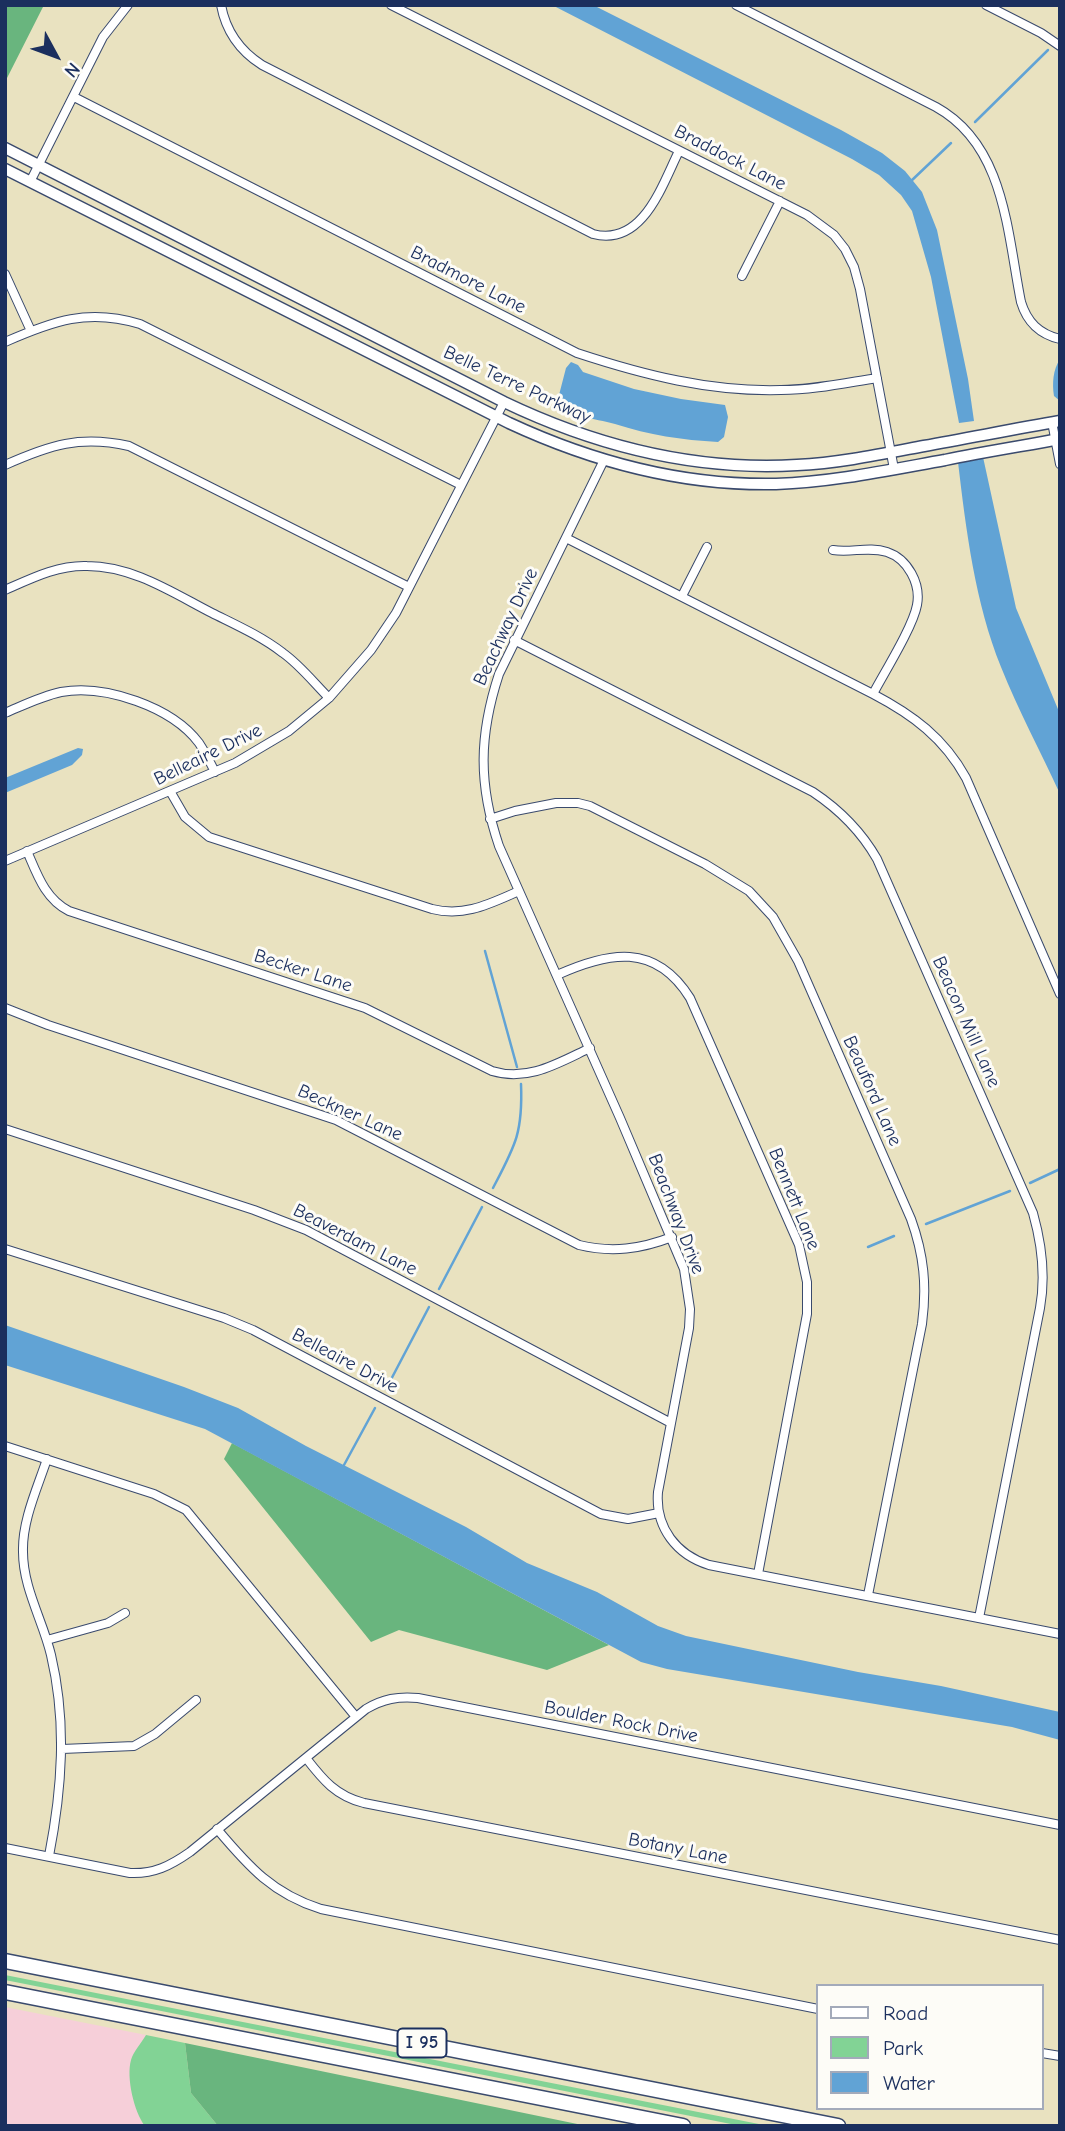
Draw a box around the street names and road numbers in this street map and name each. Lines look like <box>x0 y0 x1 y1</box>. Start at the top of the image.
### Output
street label: Braddock Lane <box>670 120 790 196</box>
street label: Bradmore Lane <box>406 241 530 319</box>
street label: Belle Terre Parkway <box>440 341 594 429</box>
street label: Beachway Drive <box>469 565 543 689</box>
street label: Belleaire Drive <box>150 719 266 791</box>
street label: Becker Lane <box>251 944 355 998</box>
street label: Beacon Mill Lane <box>927 953 1005 1091</box>
street label: Beauford Lane <box>838 1032 906 1150</box>
street label: Beckner Lane <box>294 1080 406 1146</box>
street label: Bennett Lane <box>763 1145 825 1253</box>
street label: Beachway Drive <box>643 1151 709 1277</box>
street label: Beaverdam Lane <box>289 1199 421 1281</box>
street label: Belleaire Drive <box>288 1323 402 1399</box>
street label: Boulder Rock Drive <box>542 1696 700 1748</box>
street label: Botany Lane <box>626 1828 730 1870</box>
road number: I 95 <box>398 2028 446 2057</box>

